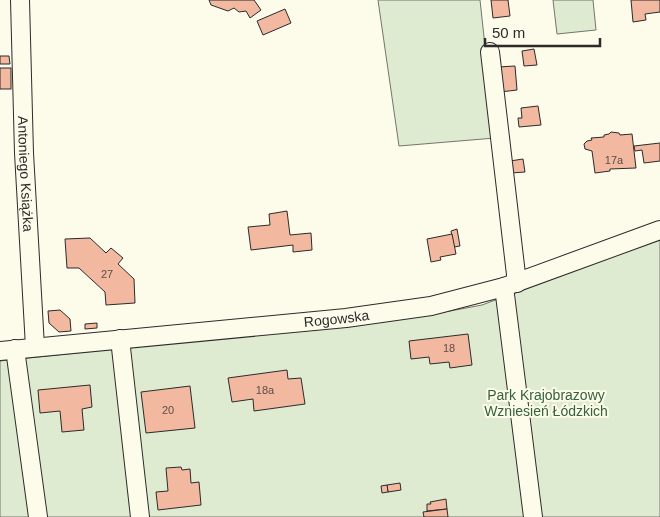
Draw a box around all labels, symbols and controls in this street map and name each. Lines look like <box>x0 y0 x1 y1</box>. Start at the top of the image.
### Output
scale bar <box>485 15 600 47</box>
text: 50 m <box>492 24 525 41</box>
street label: Antoniego Książka <box>15 116 36 233</box>
house number: 17a <box>605 154 624 166</box>
house number: 27 <box>101 268 113 280</box>
street label: Rogowska <box>303 307 370 330</box>
house number: 18 <box>443 342 455 354</box>
house number: 18a <box>256 384 275 396</box>
park label: Park Krajobrazowy Wzniesień Łódzkich <box>484 387 608 419</box>
house number: 20 <box>162 404 174 416</box>

